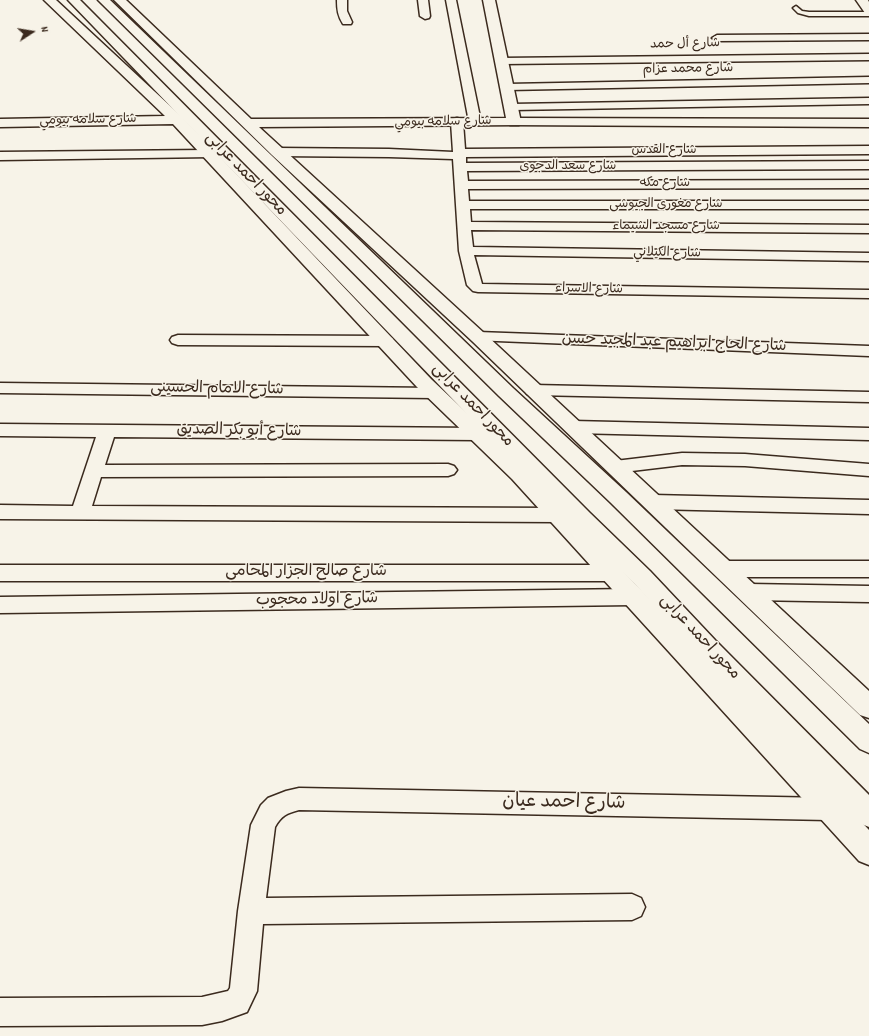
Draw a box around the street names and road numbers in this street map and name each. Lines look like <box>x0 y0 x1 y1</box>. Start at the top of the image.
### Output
street label: شارع أل حمد <box>650 37 720 53</box>
street label: شارع محمد عزام <box>643 61 733 79</box>
street label: شارع سلامه بيومي <box>39 112 137 130</box>
street label: شارع سلامه بيومي <box>394 114 492 132</box>
street label: محور احمد عرابى <box>200 129 290 221</box>
street label: شارع القدس <box>632 143 696 159</box>
street label: شارع سعد الدجوى <box>520 159 616 175</box>
street label: شارع مكه <box>640 176 690 192</box>
street label: شارع مغورى الجيوشى <box>609 197 723 213</box>
street label: شارع مسجد الشيماء <box>612 219 720 235</box>
street label: شارع الكيلاني <box>633 246 701 262</box>
street label: شارع الاسراء <box>555 282 623 298</box>
street label: شارع الحاج ابراهيم عبد المجيد حسن <box>561 330 787 358</box>
street label: محور احمد عرابى <box>427 360 517 452</box>
street label: شارع الامام الحسينى <box>150 379 284 401</box>
street label: شارع أبو بكر الصديق <box>176 421 302 443</box>
street label: شارع صالح الجزار المحامى <box>225 563 387 583</box>
street label: شارع اولاد محجوب <box>256 590 378 612</box>
street label: محور احمد عرابى <box>655 592 743 684</box>
street label: شارع احمد عيان <box>502 792 626 816</box>

